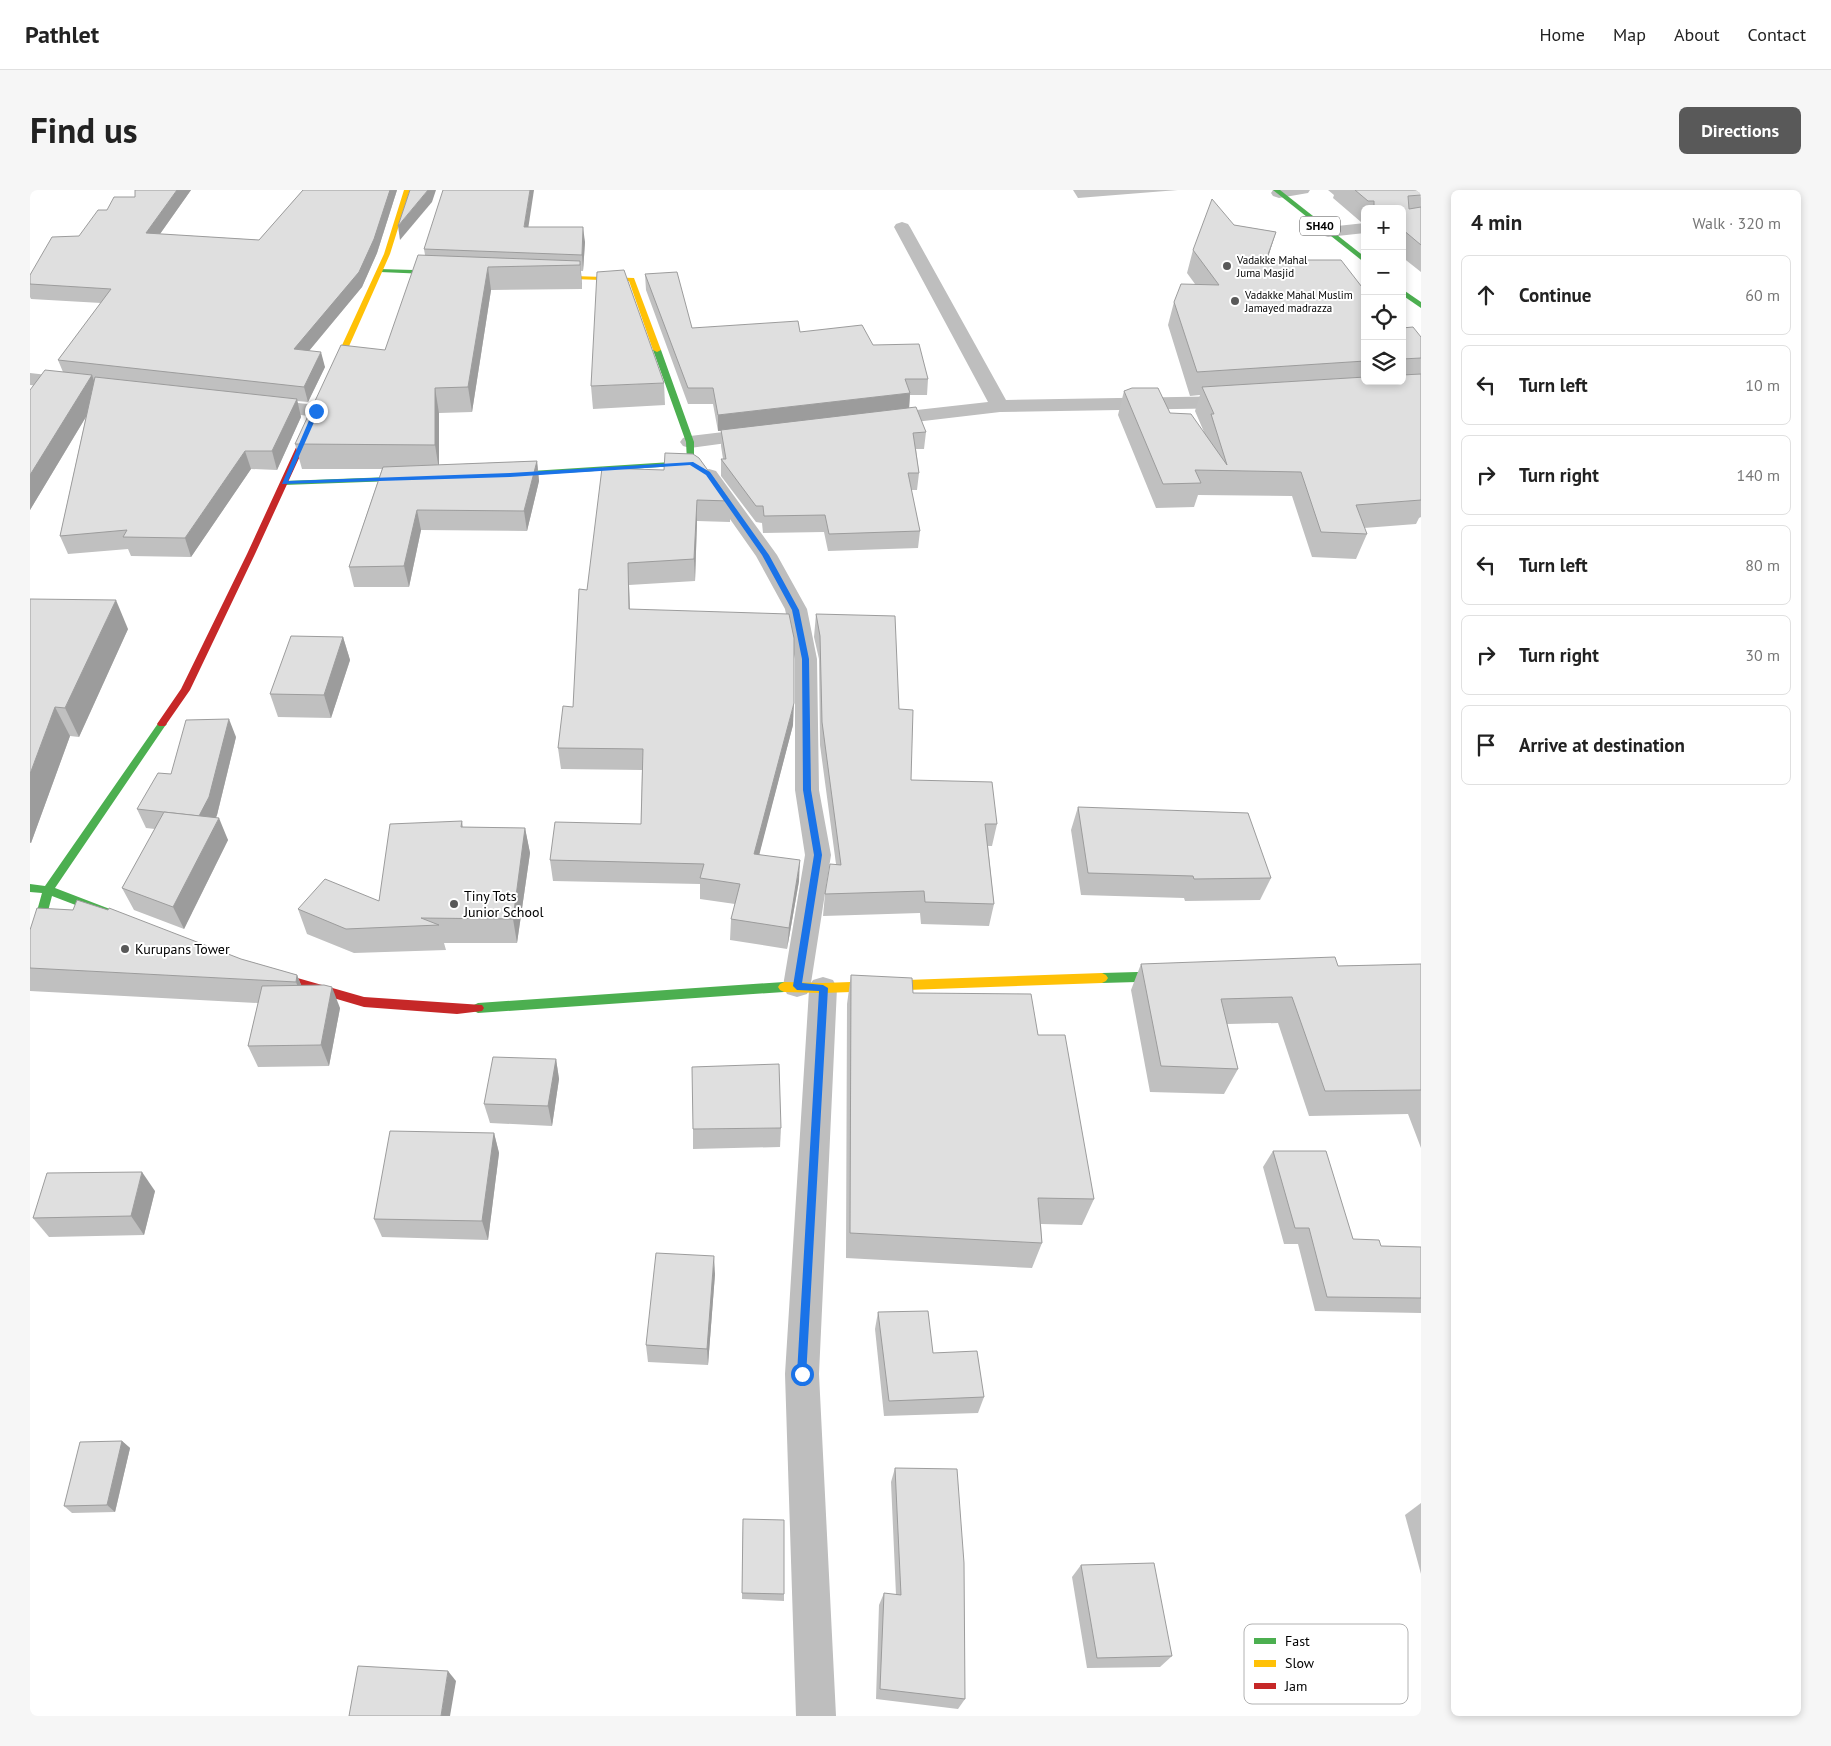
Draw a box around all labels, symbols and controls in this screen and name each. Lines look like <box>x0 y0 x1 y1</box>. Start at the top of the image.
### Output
text: Pathlet <box>25 19 99 50</box>
text: Home <box>1539 23 1585 46</box>
text: Map <box>1613 23 1646 46</box>
text: About <box>1674 23 1720 46</box>
text: Contact <box>1748 23 1806 46</box>
text: Find us <box>30 107 138 153</box>
button: Directions <box>1679 107 1801 154</box>
map controls <box>1361 205 1406 385</box>
button: + <box>1361 205 1406 250</box>
text: 4 min <box>1471 209 1522 236</box>
text: Walk · 320 m <box>1692 213 1781 233</box>
road number: SH40 <box>1300 217 1340 236</box>
button: − <box>1361 250 1406 295</box>
place label: Vadakke Mahal Juma Masjid <box>1236 253 1308 280</box>
marker: Vadakke Mahal Juma Masjid <box>1221 260 1233 272</box>
icon: ahead <box>1472 281 1500 309</box>
text: Continue <box>1519 283 1591 307</box>
text: 60 m <box>1745 285 1780 305</box>
place label: Vadakke Mahal Muslim Jamayed madrazza <box>1244 288 1353 315</box>
marker: Vadakke Mahal Muslim Jamayed madrazza <box>1229 295 1241 307</box>
button: locate <box>1361 295 1406 340</box>
button: layers <box>1361 340 1406 385</box>
icon: left <box>1472 371 1500 399</box>
text: Turn left <box>1519 373 1588 397</box>
text: 10 m <box>1745 375 1780 395</box>
route end <box>305 400 328 423</box>
icon: right <box>1472 461 1500 489</box>
text: Turn right <box>1519 463 1599 487</box>
text: 140 m <box>1737 465 1780 485</box>
icon: left <box>1472 551 1500 579</box>
text: Turn left <box>1519 553 1588 577</box>
text: 80 m <box>1745 555 1780 575</box>
icon: right <box>1472 641 1500 669</box>
text: Turn right <box>1519 643 1599 667</box>
text: 30 m <box>1745 645 1780 665</box>
icon: arrive <box>1472 731 1500 759</box>
text: Arrive at destination <box>1519 733 1685 757</box>
place label: Tiny Tots Junior School <box>463 887 544 921</box>
marker: Tiny Tots Junior School <box>448 898 460 910</box>
place label: Kurupans Tower <box>135 940 230 958</box>
marker: Kurupans Tower <box>119 943 131 955</box>
route start <box>791 1363 814 1386</box>
legend <box>1244 1624 1408 1704</box>
text: Fast <box>1285 1632 1310 1650</box>
text: Slow <box>1285 1654 1315 1672</box>
text: Jam <box>1284 1677 1307 1695</box>

